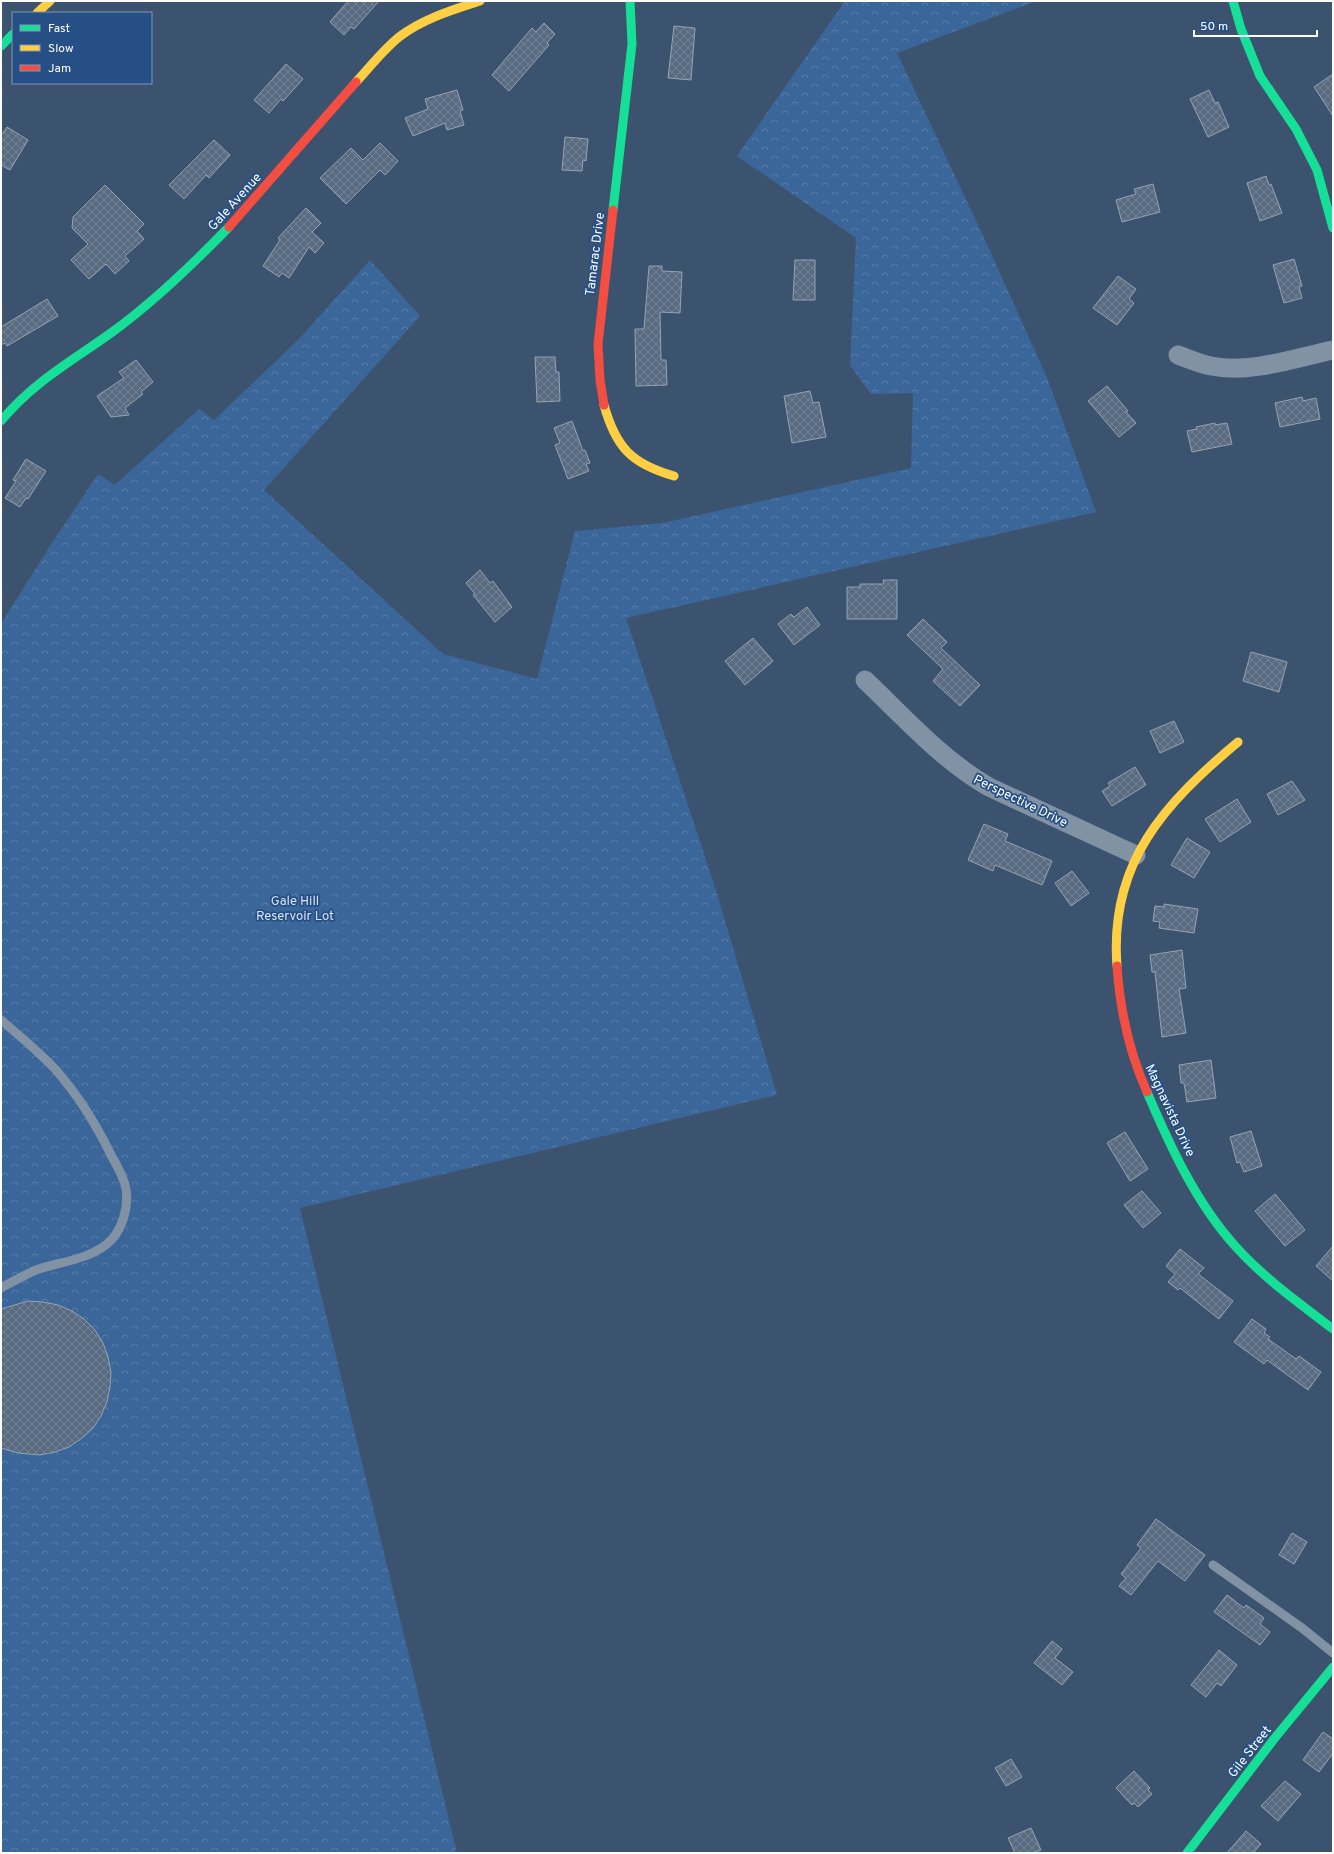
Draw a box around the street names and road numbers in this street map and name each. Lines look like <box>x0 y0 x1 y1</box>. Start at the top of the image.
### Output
street label: Gale Avenue <box>205 170 266 235</box>
street label: Tamarac Drive <box>583 212 609 297</box>
street label: Perspective Drive <box>970 772 1070 832</box>
street label: Magnavista Drive <box>1141 1062 1198 1160</box>
street label: Gile Street <box>1225 1723 1276 1781</box>

